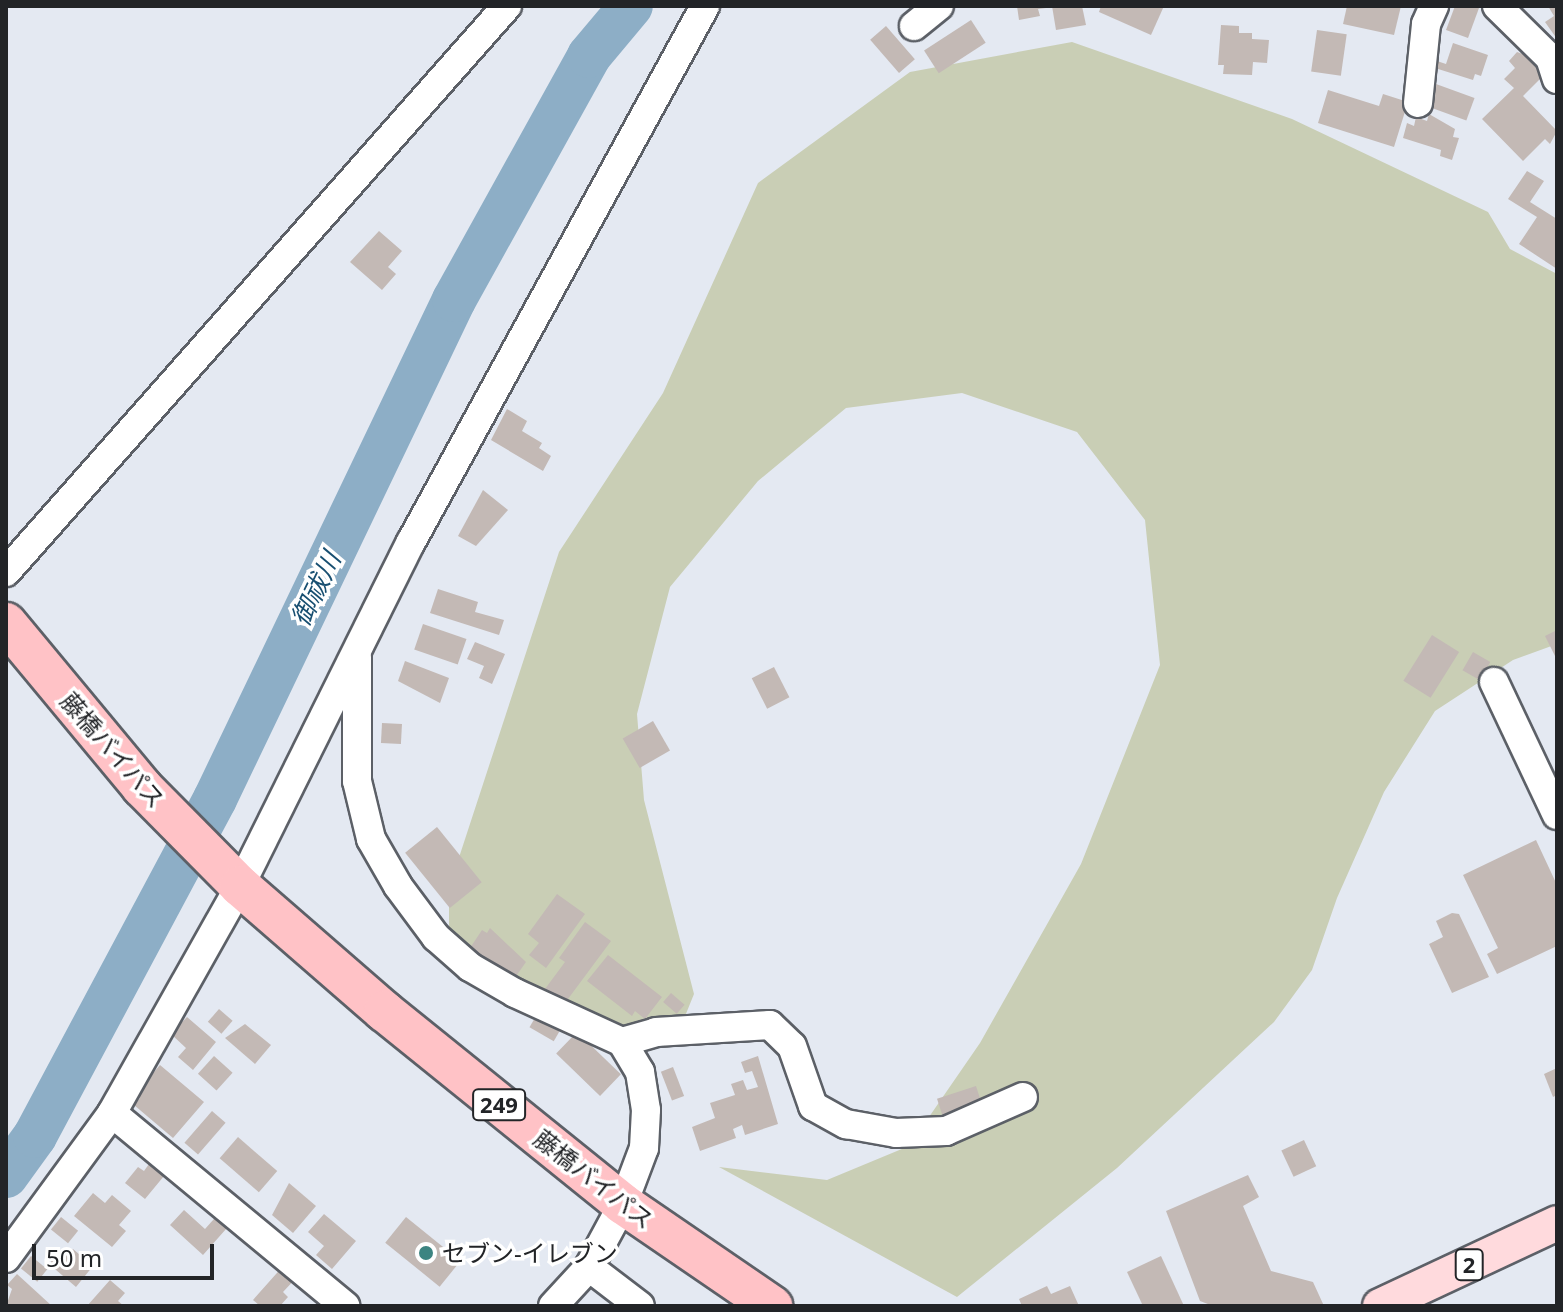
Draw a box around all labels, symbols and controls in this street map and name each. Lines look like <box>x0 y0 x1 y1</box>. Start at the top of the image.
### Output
water label: 御祓川 <box>285 547 347 631</box>
street label: 藤橋バイパス <box>55 686 171 814</box>
road number: 249 <box>471 1087 527 1123</box>
street label: 藤橋バイパス <box>528 1123 660 1235</box>
scale bar <box>36 1228 218 1278</box>
place label: セブン-イレブン <box>442 1239 618 1267</box>
text: 50 m <box>46 1241 102 1274</box>
marker: セブン-イレブン <box>417 1244 435 1262</box>
road number: 2 <box>1453 1247 1485 1283</box>

